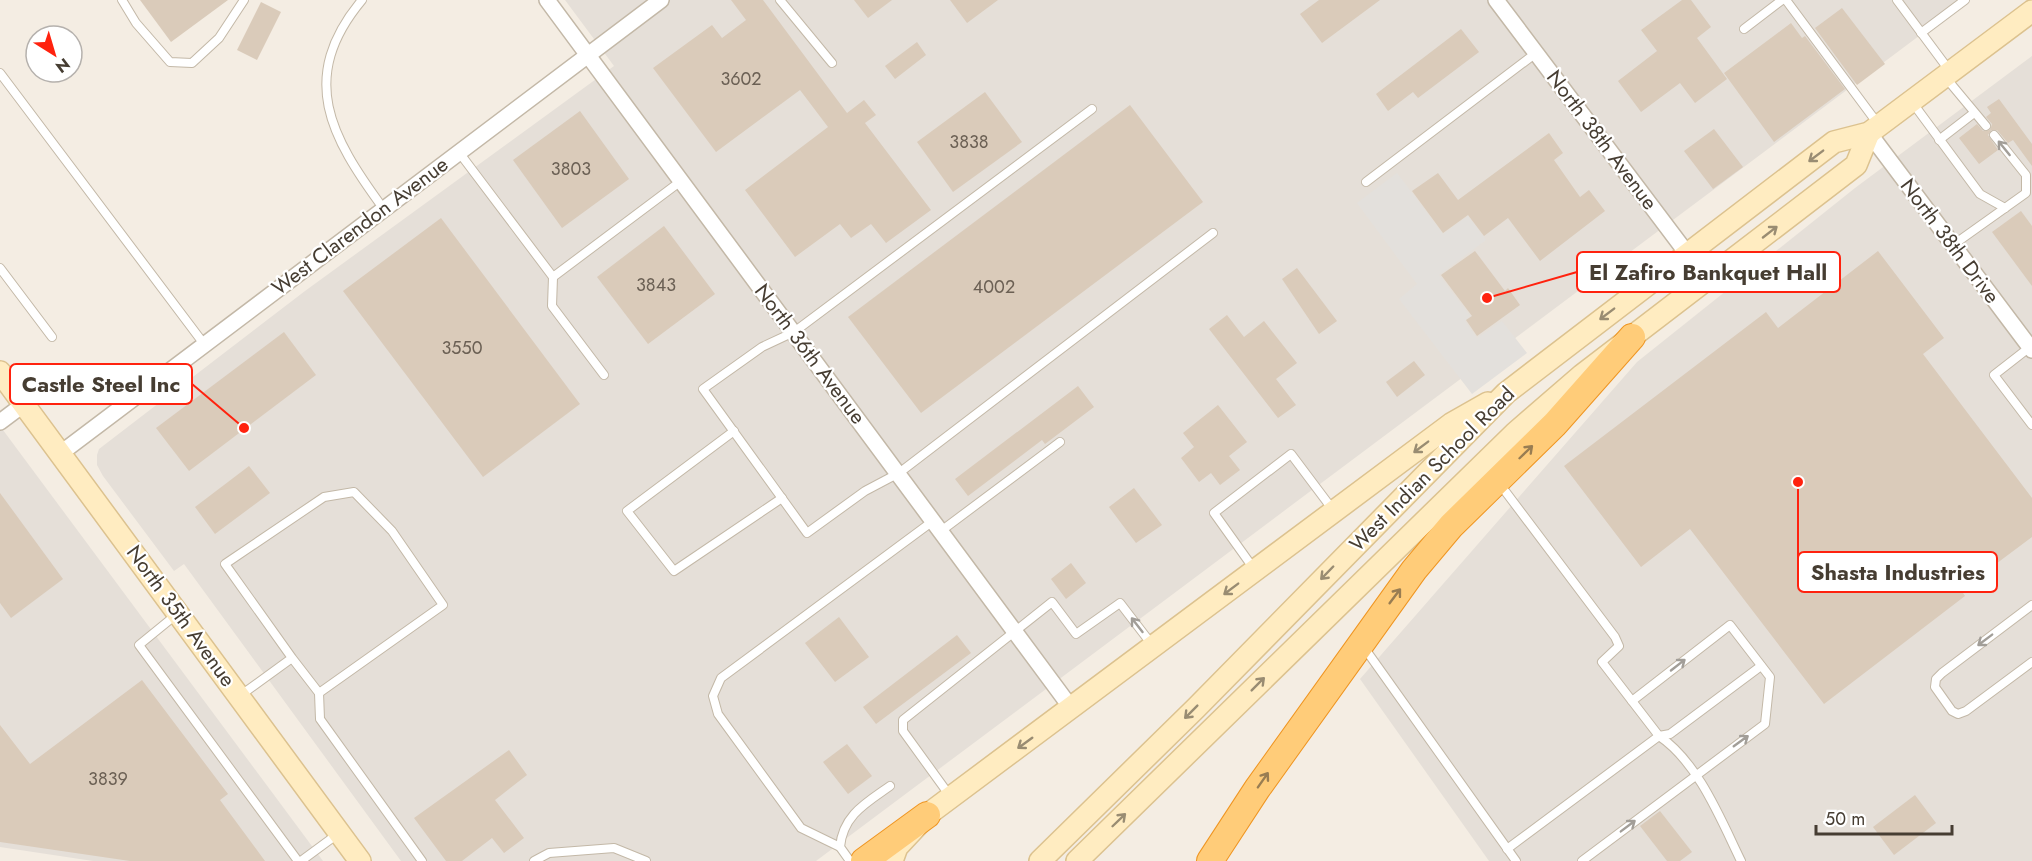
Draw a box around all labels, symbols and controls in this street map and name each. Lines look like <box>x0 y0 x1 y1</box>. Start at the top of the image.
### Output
north arrow <box>24 24 84 84</box>
text: N <box>51 53 75 79</box>
street label: North 38th Avenue <box>1539 64 1665 216</box>
house number: 3602 <box>720 66 762 92</box>
house number: 3838 <box>949 129 989 155</box>
one-way arrow <box>1998 140 2011 156</box>
one-way arrow <box>1809 149 1825 162</box>
street label: West Clarendon Avenue <box>266 150 455 302</box>
house number: 3803 <box>551 156 591 182</box>
street label: North 38th Drive <box>1893 172 2007 310</box>
one-way arrow <box>1762 225 1778 238</box>
callout: El Zafiro Bankquet Hall <box>1577 252 1840 292</box>
text: El Zafiro Bankquet Hall <box>1589 256 1827 288</box>
house number: 3843 <box>636 272 676 298</box>
house number: 4002 <box>973 274 1015 300</box>
street label: North 36th Avenue <box>747 278 873 431</box>
one-way arrow <box>1599 308 1615 321</box>
house number: 3550 <box>442 335 483 361</box>
callout: Castle Steel Inc <box>10 364 192 404</box>
text: Castle Steel Inc <box>22 368 180 400</box>
street label: West Indian School Road <box>1343 380 1521 558</box>
one-way arrow <box>1413 441 1429 453</box>
one-way arrow <box>1518 444 1533 459</box>
street label: North 35th Avenue <box>119 539 243 693</box>
callout: Shasta Industries <box>1798 552 1997 592</box>
text: Shasta Industries <box>1811 556 1985 588</box>
one-way arrow <box>1320 565 1335 580</box>
one-way arrow <box>1223 582 1239 595</box>
one-way arrow <box>1388 588 1401 604</box>
one-way arrow <box>1130 617 1143 633</box>
one-way arrow <box>1978 634 1994 647</box>
one-way arrow <box>1670 659 1686 672</box>
one-way arrow <box>1251 677 1266 692</box>
one-way arrow <box>1184 705 1199 720</box>
one-way arrow <box>1733 735 1749 747</box>
one-way arrow <box>1018 737 1034 749</box>
house number: 3839 <box>88 766 128 792</box>
one-way arrow <box>1257 773 1269 789</box>
scale bar <box>1816 798 1952 836</box>
text: 50 m <box>1825 806 1865 832</box>
one-way arrow <box>1111 813 1126 828</box>
one-way arrow <box>1620 819 1636 832</box>

